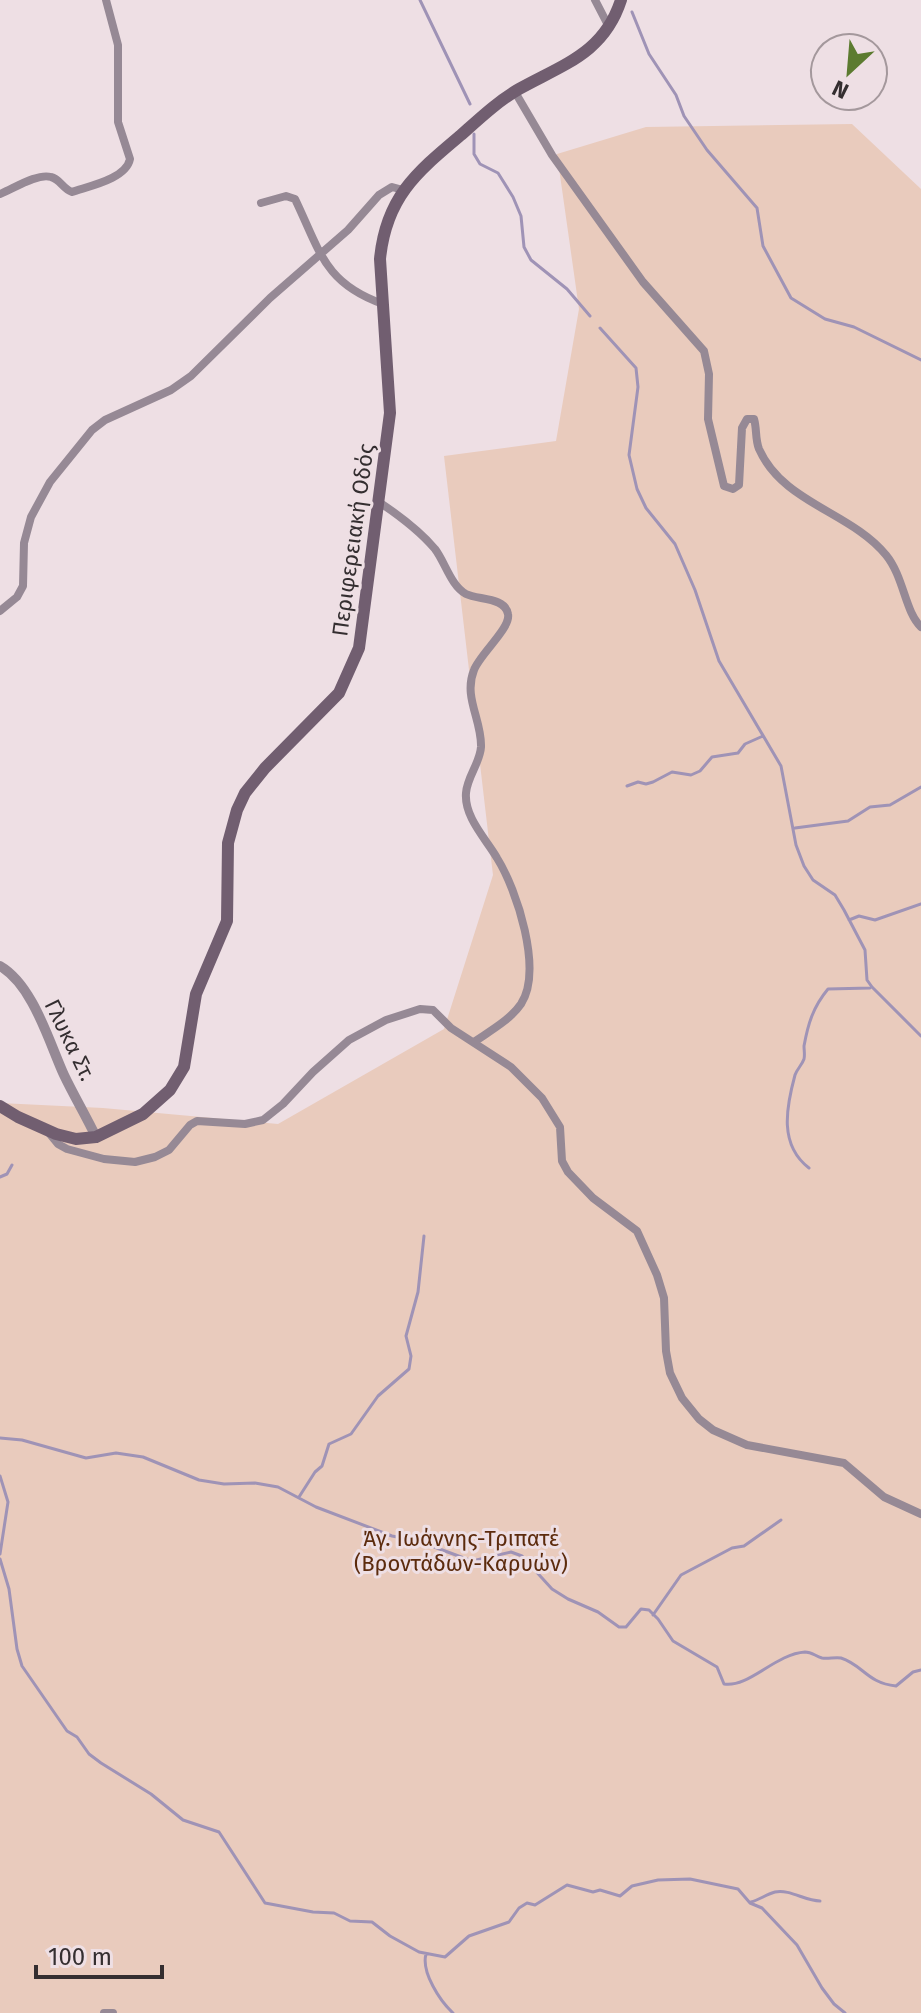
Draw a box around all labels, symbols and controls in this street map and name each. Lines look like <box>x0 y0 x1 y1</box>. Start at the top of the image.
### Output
north arrow <box>809 32 889 112</box>
text: N <box>828 74 853 105</box>
street label: Περιφερειακή Οδός <box>326 442 380 638</box>
street label: Γλυκα Στ. <box>39 995 101 1085</box>
park label: Άγ. Ιωάννης-Τριπατέ (Βροντάδων-Καρυών) <box>354 1525 568 1577</box>
scale bar <box>36 1929 162 1979</box>
text: 100 m <box>48 1943 112 1971</box>

